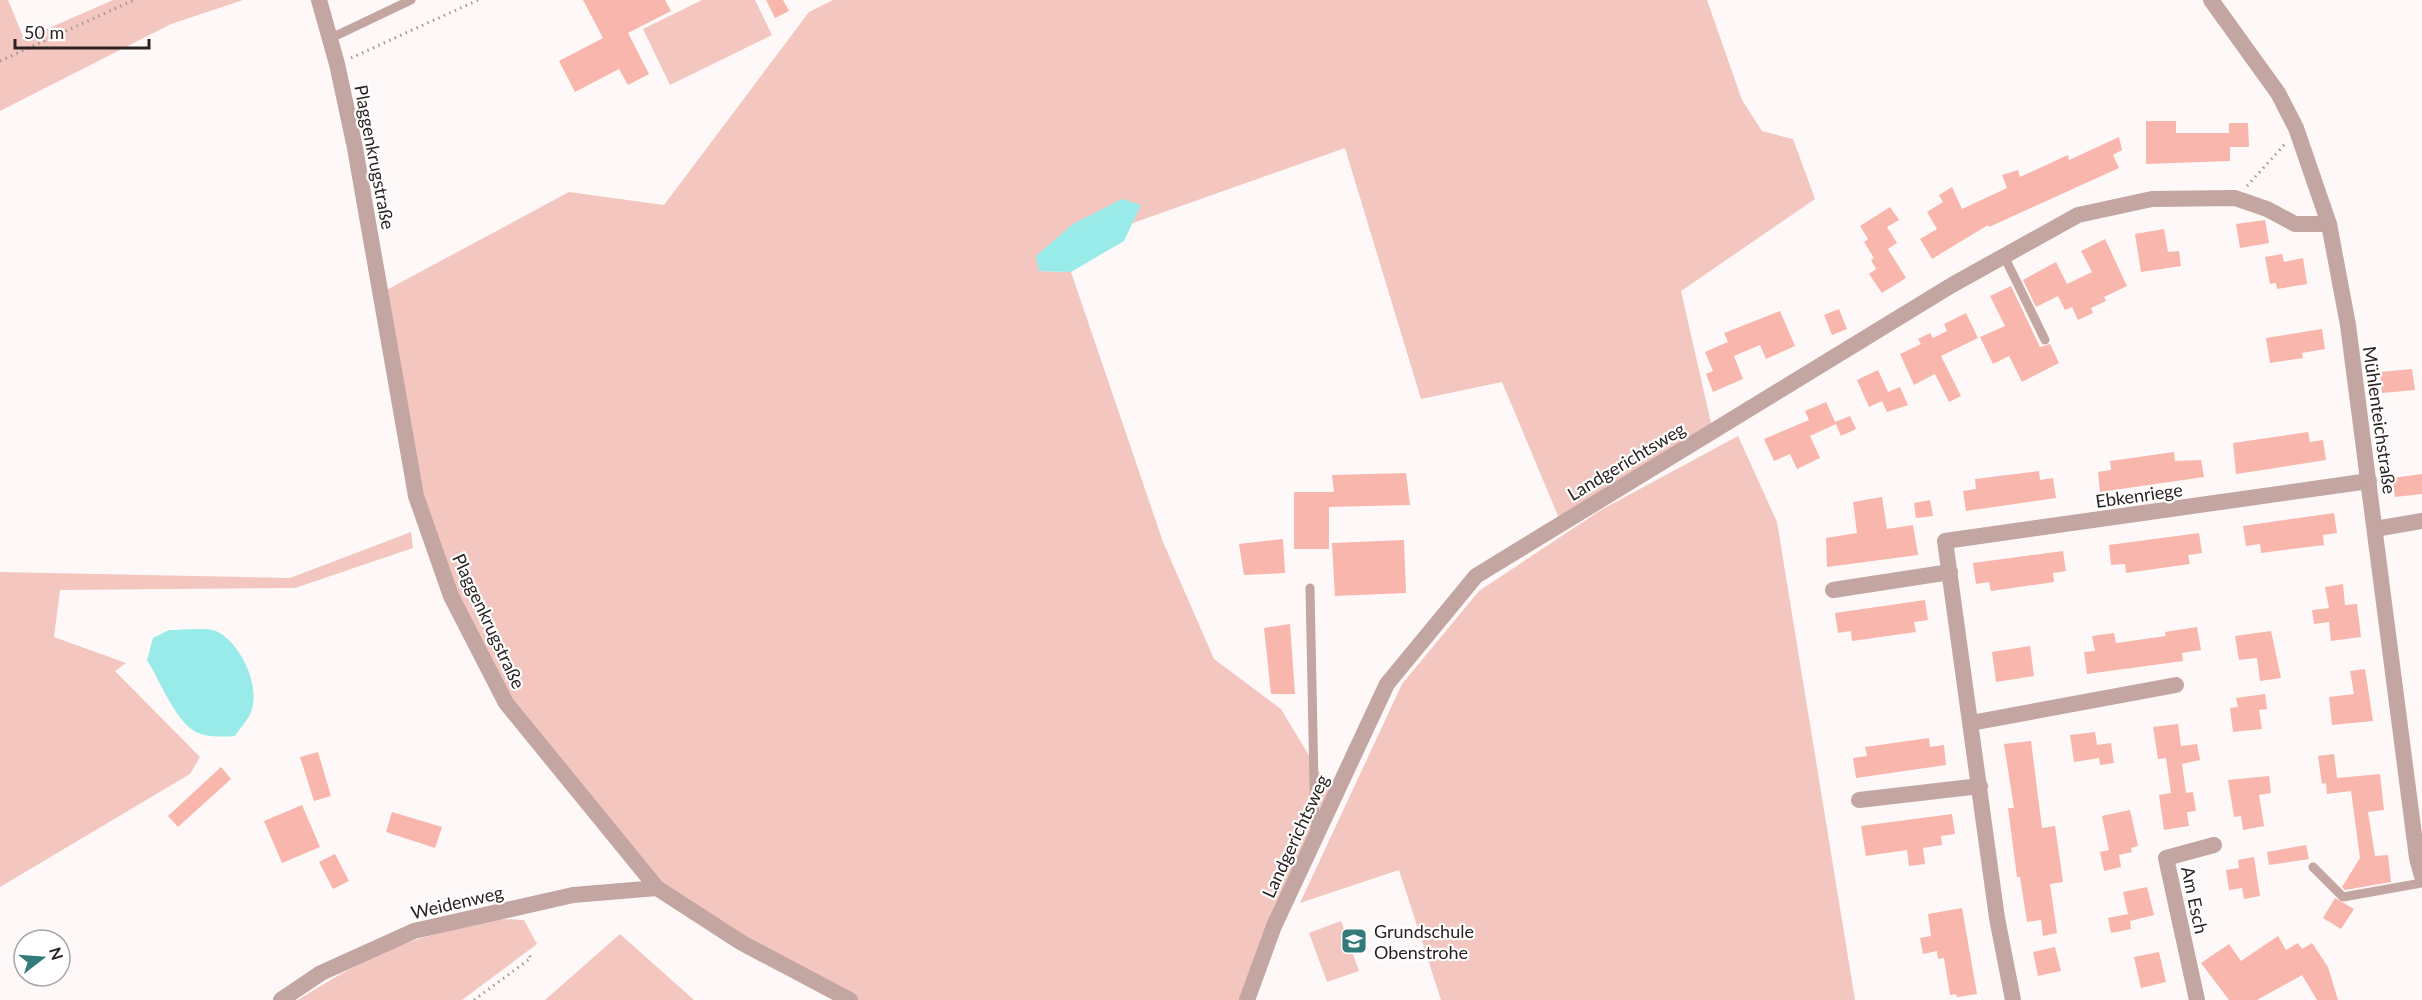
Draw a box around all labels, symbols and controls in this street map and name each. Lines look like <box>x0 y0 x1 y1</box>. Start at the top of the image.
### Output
scale bar <box>15 12 148 50</box>
text: 50 m <box>24 21 64 43</box>
street label: Plaggenkrugstraße <box>350 83 400 231</box>
street label: Mühlenteichstraße <box>2359 345 2401 495</box>
street label: Landgerichtsweg <box>1563 417 1689 505</box>
street label: Ebkenriege <box>2094 478 2184 512</box>
street label: Plaggenkrugstraße <box>448 550 530 692</box>
street label: Landgerichtsweg <box>1257 771 1333 901</box>
street label: Am Esch <box>2177 864 2213 936</box>
street label: Weidenweg <box>409 881 505 923</box>
place label: Grundschule Obenstrohe <box>1374 920 1474 963</box>
school or university icon: Grundschule Obenstrohe <box>1339 926 1369 956</box>
north arrow <box>12 928 72 988</box>
text: N <box>46 945 68 962</box>

